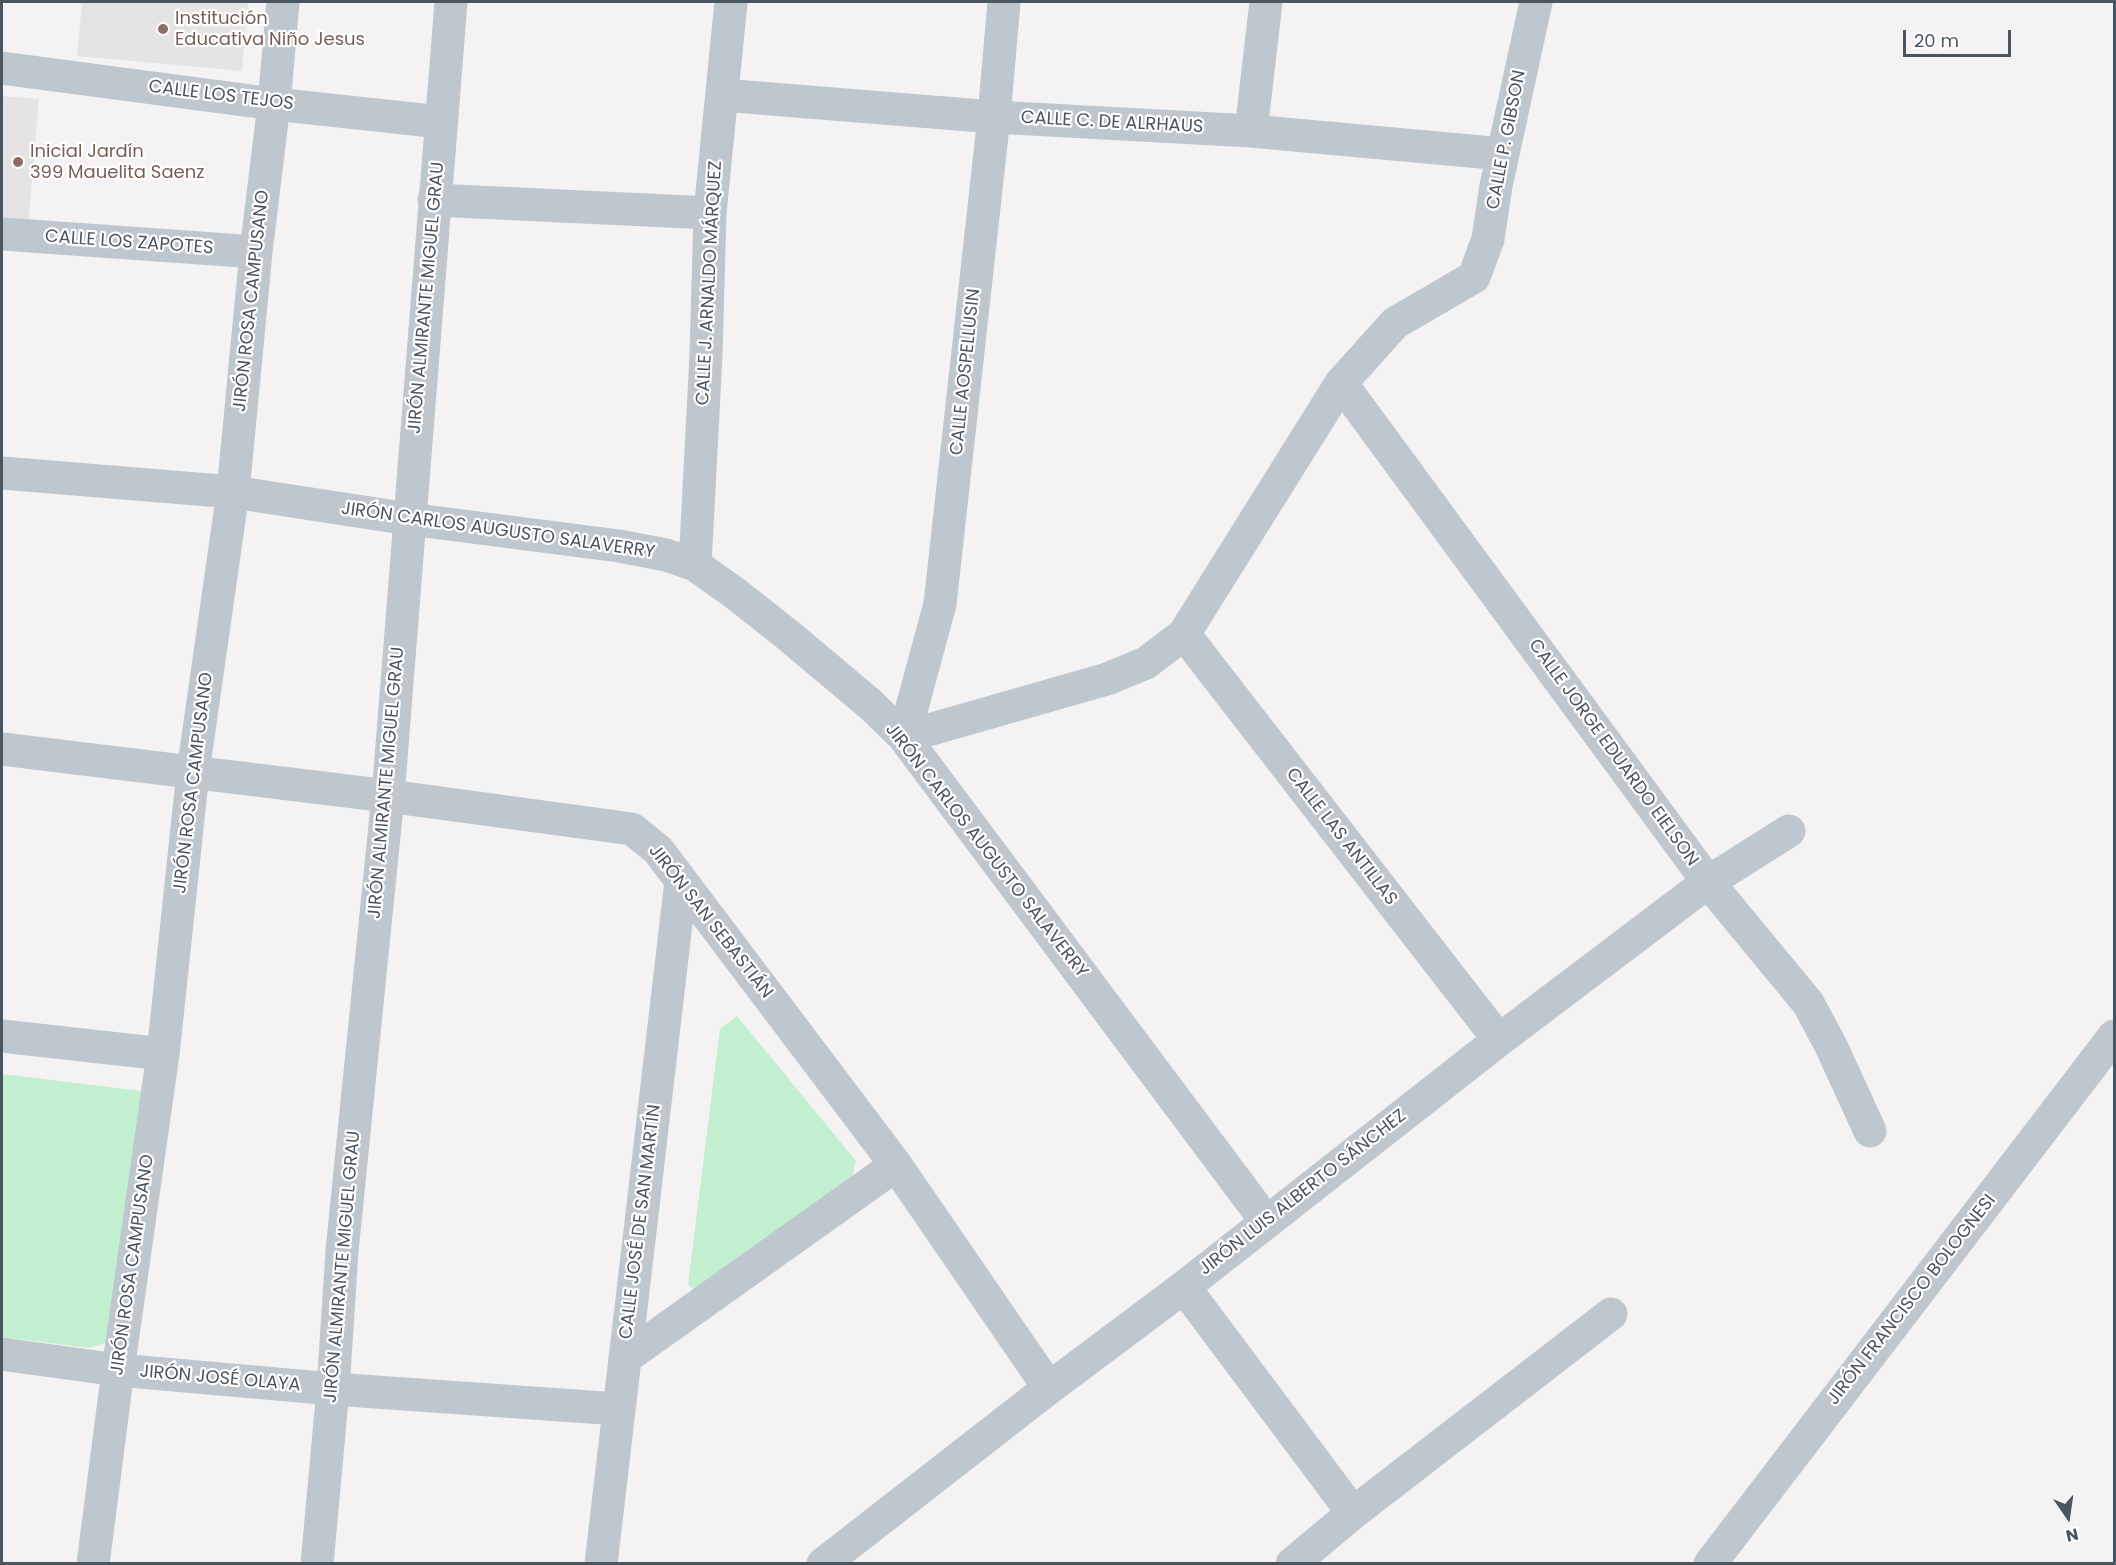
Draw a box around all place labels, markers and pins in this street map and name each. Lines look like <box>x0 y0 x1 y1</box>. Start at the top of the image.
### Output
place label: Institución Educativa Niño Jesus <box>175 8 365 50</box>
marker: Institución Educativa Niño Jesus <box>156 22 170 36</box>
place label: Inicial Jardín 399 Mauelita Saenz <box>30 141 204 184</box>
marker: Inicial Jardín 399 Mauelita Saenz <box>11 155 25 169</box>

